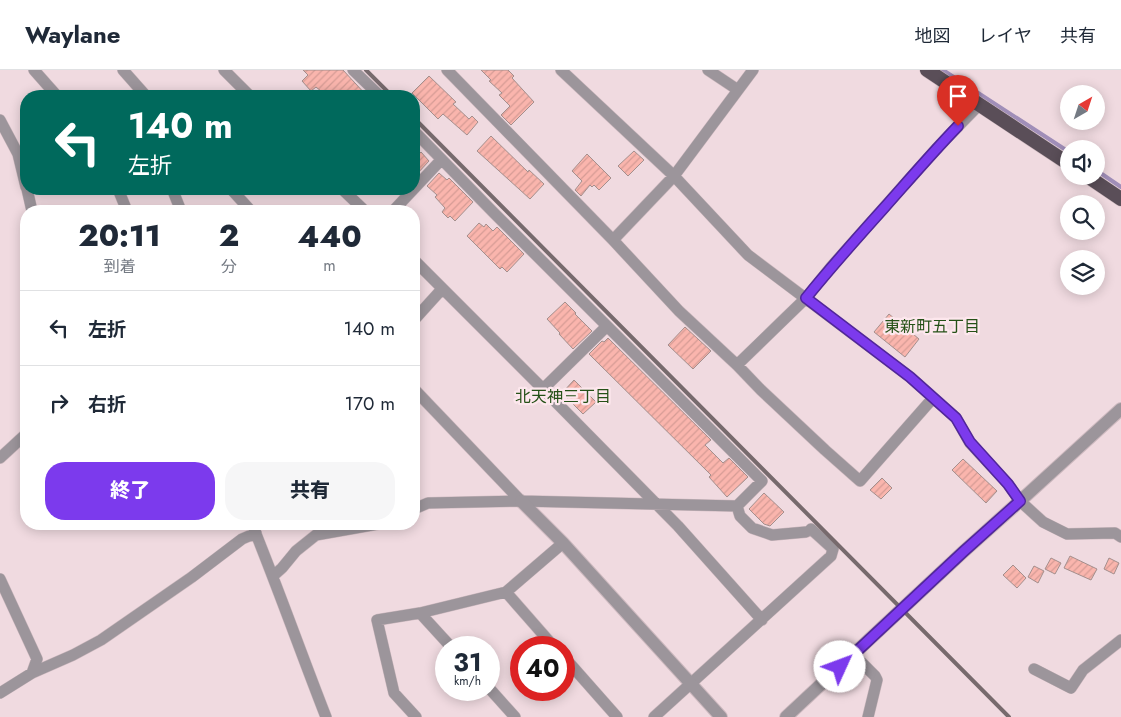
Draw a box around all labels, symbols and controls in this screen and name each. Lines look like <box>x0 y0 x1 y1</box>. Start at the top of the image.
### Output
text: Waylane <box>25 17 120 52</box>
text: 地図 <box>915 23 951 49</box>
text: レイヤ <box>979 23 1032 49</box>
text: 共有 <box>1060 23 1096 49</box>
pin <box>937 75 979 126</box>
icon: arrive <box>944 82 972 110</box>
north arrow <box>1060 85 1105 130</box>
map controls <box>1060 85 1105 295</box>
text: 140 m <box>128 101 233 151</box>
icon: left <box>45 110 110 175</box>
button: sound <box>1060 140 1105 185</box>
text: 左折 <box>128 149 172 181</box>
button: search <box>1060 195 1105 240</box>
text: 20:11 <box>78 214 161 257</box>
text: 2 <box>219 214 239 257</box>
text: 440 <box>297 215 362 258</box>
button: layers <box>1060 250 1105 295</box>
text: m <box>323 254 336 277</box>
text: 到着 <box>103 255 135 278</box>
text: 分 <box>221 255 237 278</box>
icon: left <box>45 314 73 342</box>
text: 140 m <box>343 315 395 342</box>
district label: 東新町五丁目 <box>884 315 980 338</box>
text: 左折 <box>88 316 126 343</box>
district label: 北天神三丁目 <box>515 385 611 408</box>
icon: right <box>45 389 73 417</box>
text: 170 m <box>345 390 395 417</box>
text: 右折 <box>88 391 126 418</box>
button: 終了 <box>45 462 215 520</box>
button: 共有 <box>225 462 395 520</box>
speed limit sign: 40 <box>510 636 575 701</box>
position arrow <box>813 640 865 692</box>
text: 31 <box>453 644 482 680</box>
text: km/h <box>454 672 481 690</box>

